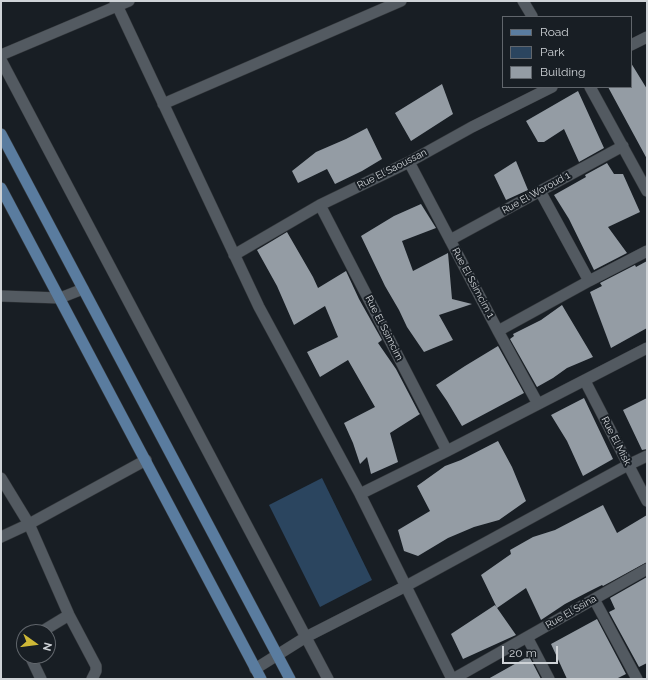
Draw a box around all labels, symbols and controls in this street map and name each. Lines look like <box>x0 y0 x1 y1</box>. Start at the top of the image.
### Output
legend <box>502 16 632 88</box>
text: Road <box>540 25 569 39</box>
text: Park <box>540 45 565 59</box>
text: Building <box>540 65 586 79</box>
street label: Rue El Saoussan <box>355 146 429 192</box>
street label: Rue El Woroud 1 <box>500 169 572 217</box>
street label: Rue El Ssimcim 1 <box>449 246 497 320</box>
street label: Rue El Ssimcim <box>362 294 406 362</box>
street label: Rue El Misk <box>599 415 633 467</box>
street label: Rue El Ssina <box>544 593 598 631</box>
north arrow <box>16 624 56 664</box>
scale bar <box>504 638 560 664</box>
text: N <box>40 641 54 652</box>
text: 20 m <box>509 646 537 660</box>

